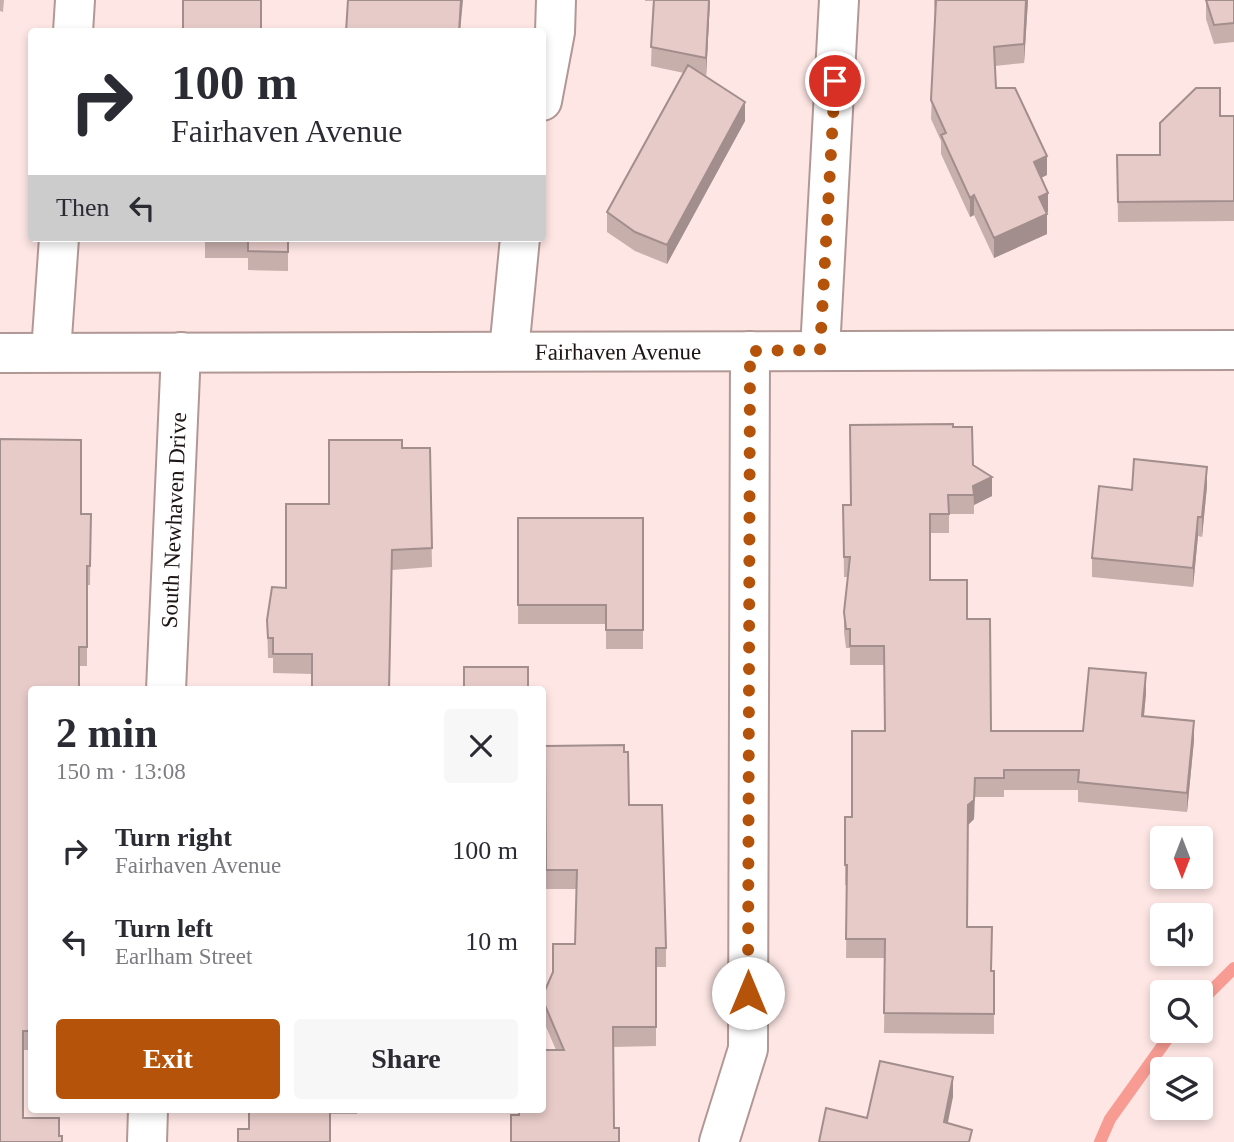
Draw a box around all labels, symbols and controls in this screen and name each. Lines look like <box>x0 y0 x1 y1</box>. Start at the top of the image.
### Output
pin <box>805 51 865 111</box>
text: 100 m <box>171 55 298 110</box>
icon: right <box>56 56 147 147</box>
icon: arrive <box>816 62 854 100</box>
text: Fairhaven Avenue <box>171 113 402 149</box>
icon: left <box>123 189 161 227</box>
text: Then <box>56 193 109 222</box>
street label: Fairhaven Avenue <box>535 339 701 364</box>
street label: South Newhaven Drive <box>156 412 191 629</box>
button: close <box>444 709 518 783</box>
text: 2 min <box>56 710 158 756</box>
text: 150 m · 13:08 <box>56 759 186 784</box>
text: Turn right <box>115 823 232 852</box>
north arrow <box>1150 826 1213 889</box>
map controls <box>1150 826 1213 1120</box>
icon: right <box>56 832 94 870</box>
text: 100 m <box>452 836 518 865</box>
text: Fairhaven Avenue <box>115 853 281 878</box>
button: sound <box>1150 903 1213 966</box>
text: Turn left <box>115 914 213 943</box>
icon: left <box>56 923 94 961</box>
text: 10 m <box>465 927 518 956</box>
text: Earlham Street <box>115 944 252 969</box>
position arrow <box>711 956 785 1030</box>
button: search <box>1150 980 1213 1043</box>
button: Exit <box>56 1019 280 1099</box>
button: Share <box>294 1019 518 1099</box>
button: layers <box>1150 1057 1213 1120</box>

